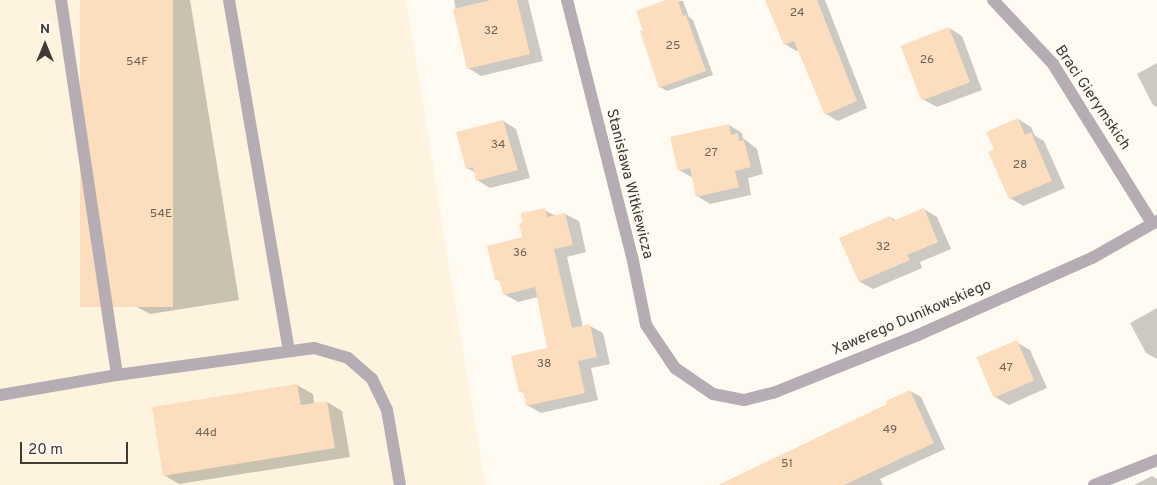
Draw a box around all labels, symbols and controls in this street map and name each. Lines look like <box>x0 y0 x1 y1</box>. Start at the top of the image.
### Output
house number: 24 <box>790 7 804 21</box>
north arrow <box>20 20 70 70</box>
text: N <box>40 21 50 38</box>
house number: 32 <box>484 25 498 39</box>
house number: 25 <box>666 40 680 54</box>
street label: Braci Gierymskich <box>1050 42 1134 154</box>
house number: 26 <box>920 54 934 68</box>
house number: 54F <box>126 56 148 70</box>
street label: Stanisława Witkiewicza <box>602 107 656 261</box>
house number: 34 <box>491 139 505 153</box>
house number: 27 <box>704 147 718 161</box>
house number: 28 <box>1013 159 1027 173</box>
house number: 54E <box>150 208 172 222</box>
house number: 32 <box>876 241 890 255</box>
house number: 36 <box>513 247 527 261</box>
street label: Xawerego Dunikowskiego <box>830 276 994 360</box>
house number: 38 <box>537 358 551 372</box>
house number: 47 <box>999 362 1013 376</box>
house number: 49 <box>883 424 897 438</box>
house number: 44d <box>195 427 217 441</box>
scale bar <box>22 432 130 464</box>
text: 20 m <box>28 441 63 460</box>
house number: 51 <box>781 458 793 472</box>

